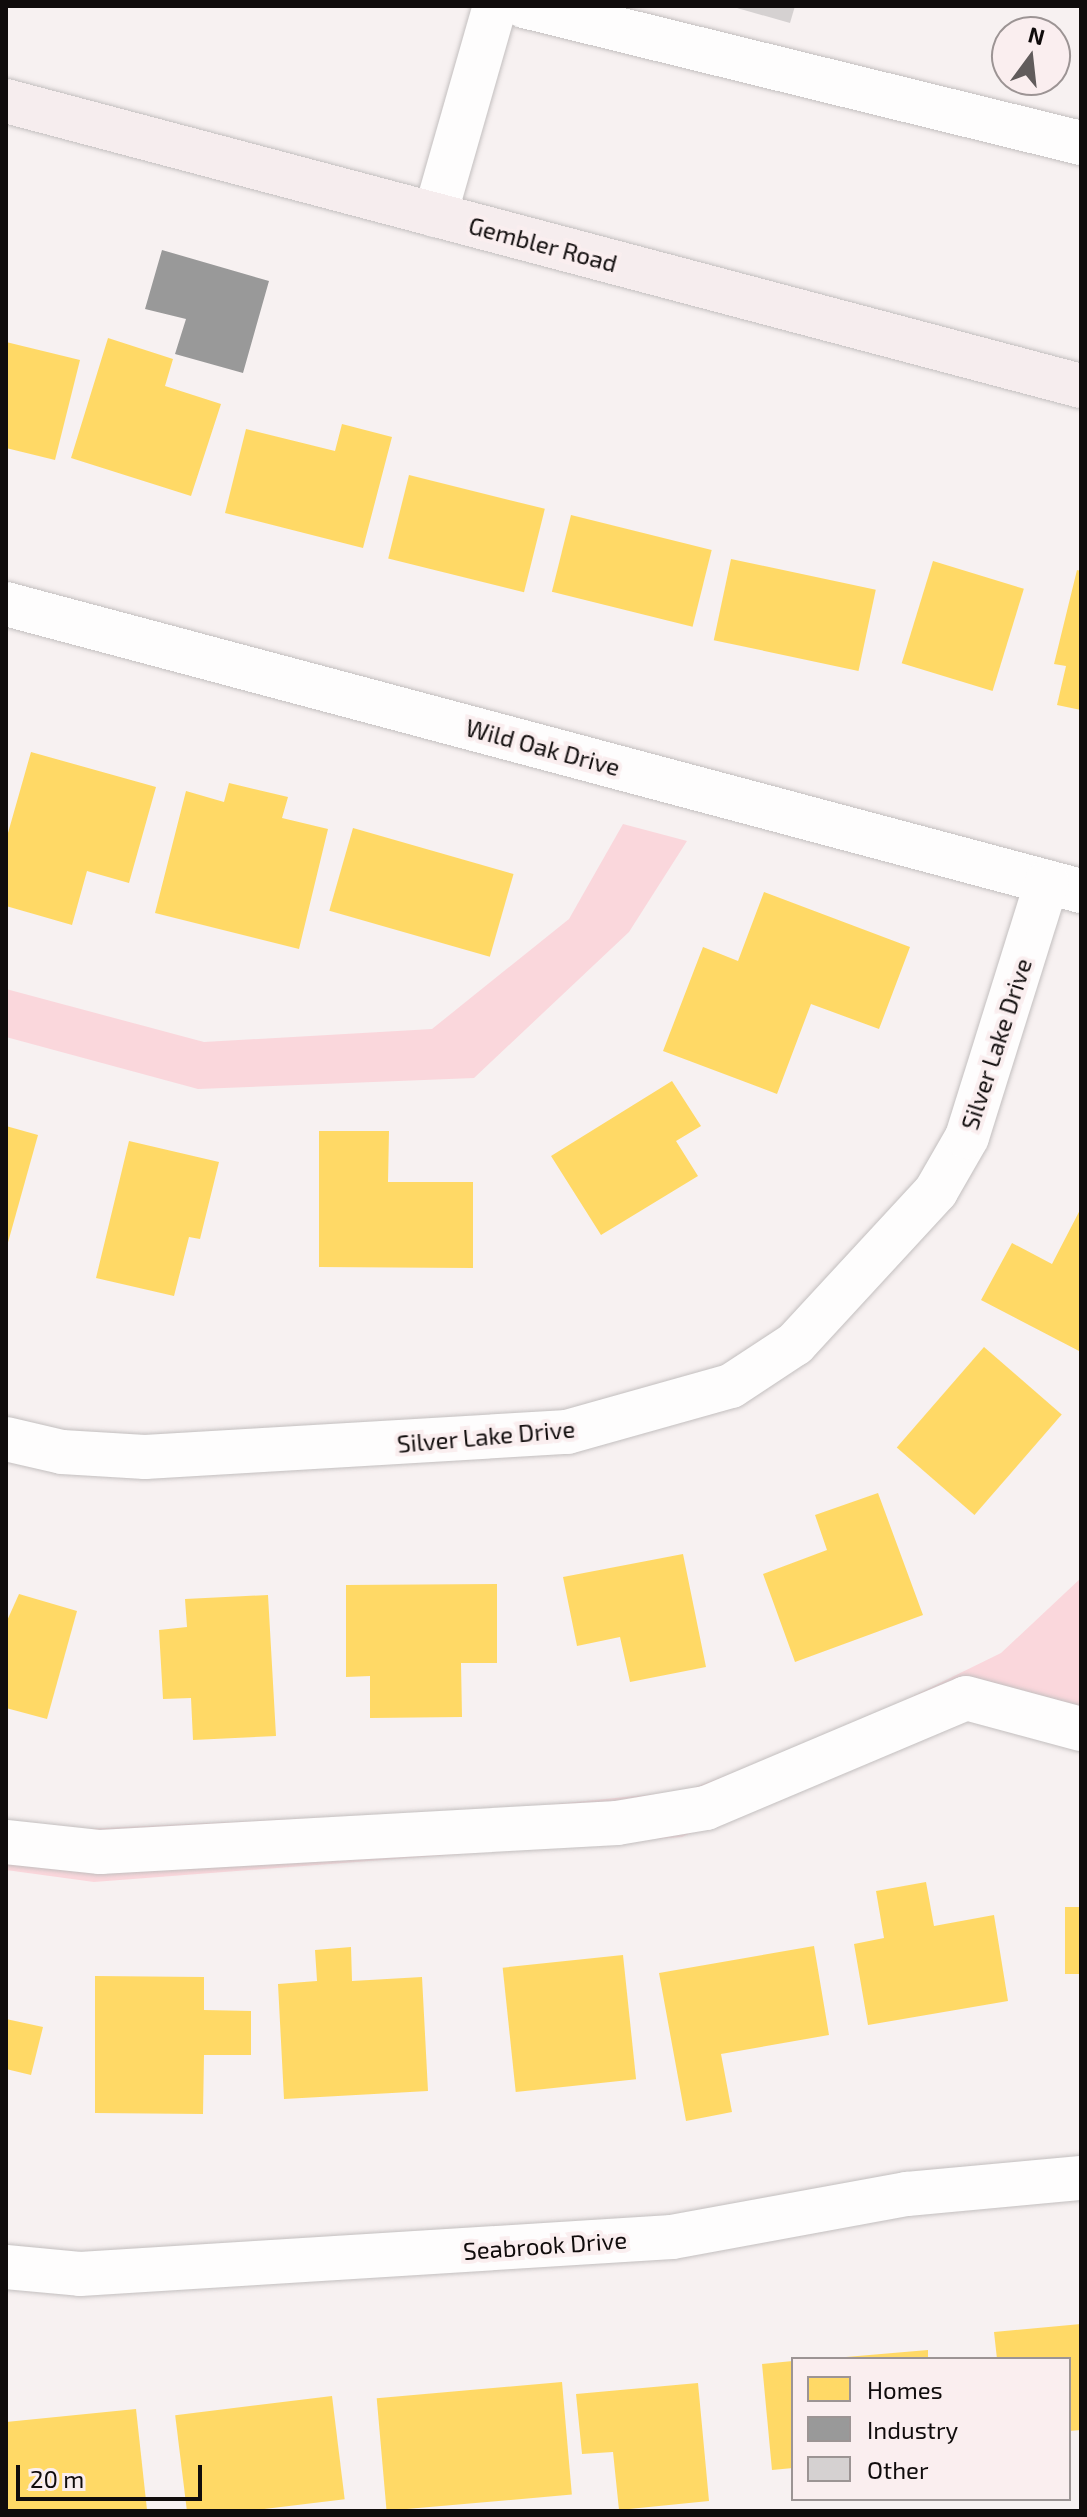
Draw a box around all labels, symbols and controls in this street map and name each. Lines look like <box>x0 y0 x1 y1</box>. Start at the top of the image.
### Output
north arrow <box>991 16 1071 96</box>
text: N <box>1026 20 1048 49</box>
street label: Gembler Road <box>465 210 621 278</box>
street label: Wild Oak Drive <box>463 713 623 781</box>
street label: Silver Lake Drive <box>955 954 1037 1134</box>
street label: Silver Lake Drive <box>396 1414 576 1458</box>
street label: Seabrook Drive <box>462 2225 628 2265</box>
legend <box>791 2357 1071 2501</box>
text: Homes <box>867 2375 943 2404</box>
text: Industry <box>867 2415 958 2444</box>
scale bar <box>20 2449 206 2499</box>
text: Other <box>867 2455 929 2484</box>
text: 20 m <box>30 2464 84 2493</box>

